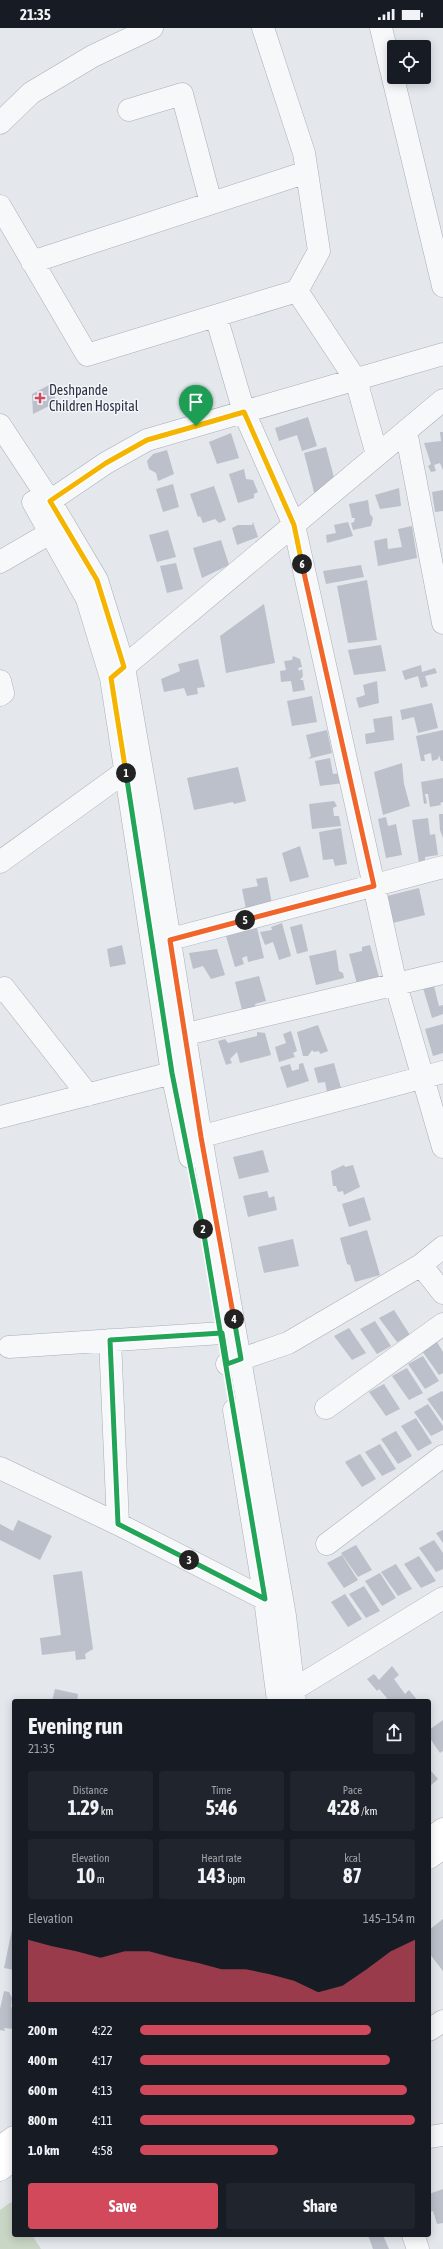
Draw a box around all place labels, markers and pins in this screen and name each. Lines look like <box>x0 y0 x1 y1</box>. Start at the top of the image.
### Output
place label: Deshpande Children Hospital <box>49 382 139 414</box>
pin <box>179 385 213 426</box>
marker: Deshpande Children Hospital <box>34 392 46 404</box>
pin: 6 <box>292 554 312 574</box>
pin: 1 <box>116 763 136 783</box>
pin: 5 <box>235 910 255 930</box>
pin: 2 <box>193 1219 213 1239</box>
pin: 4 <box>224 1309 244 1329</box>
pin: 3 <box>179 1550 199 1570</box>

